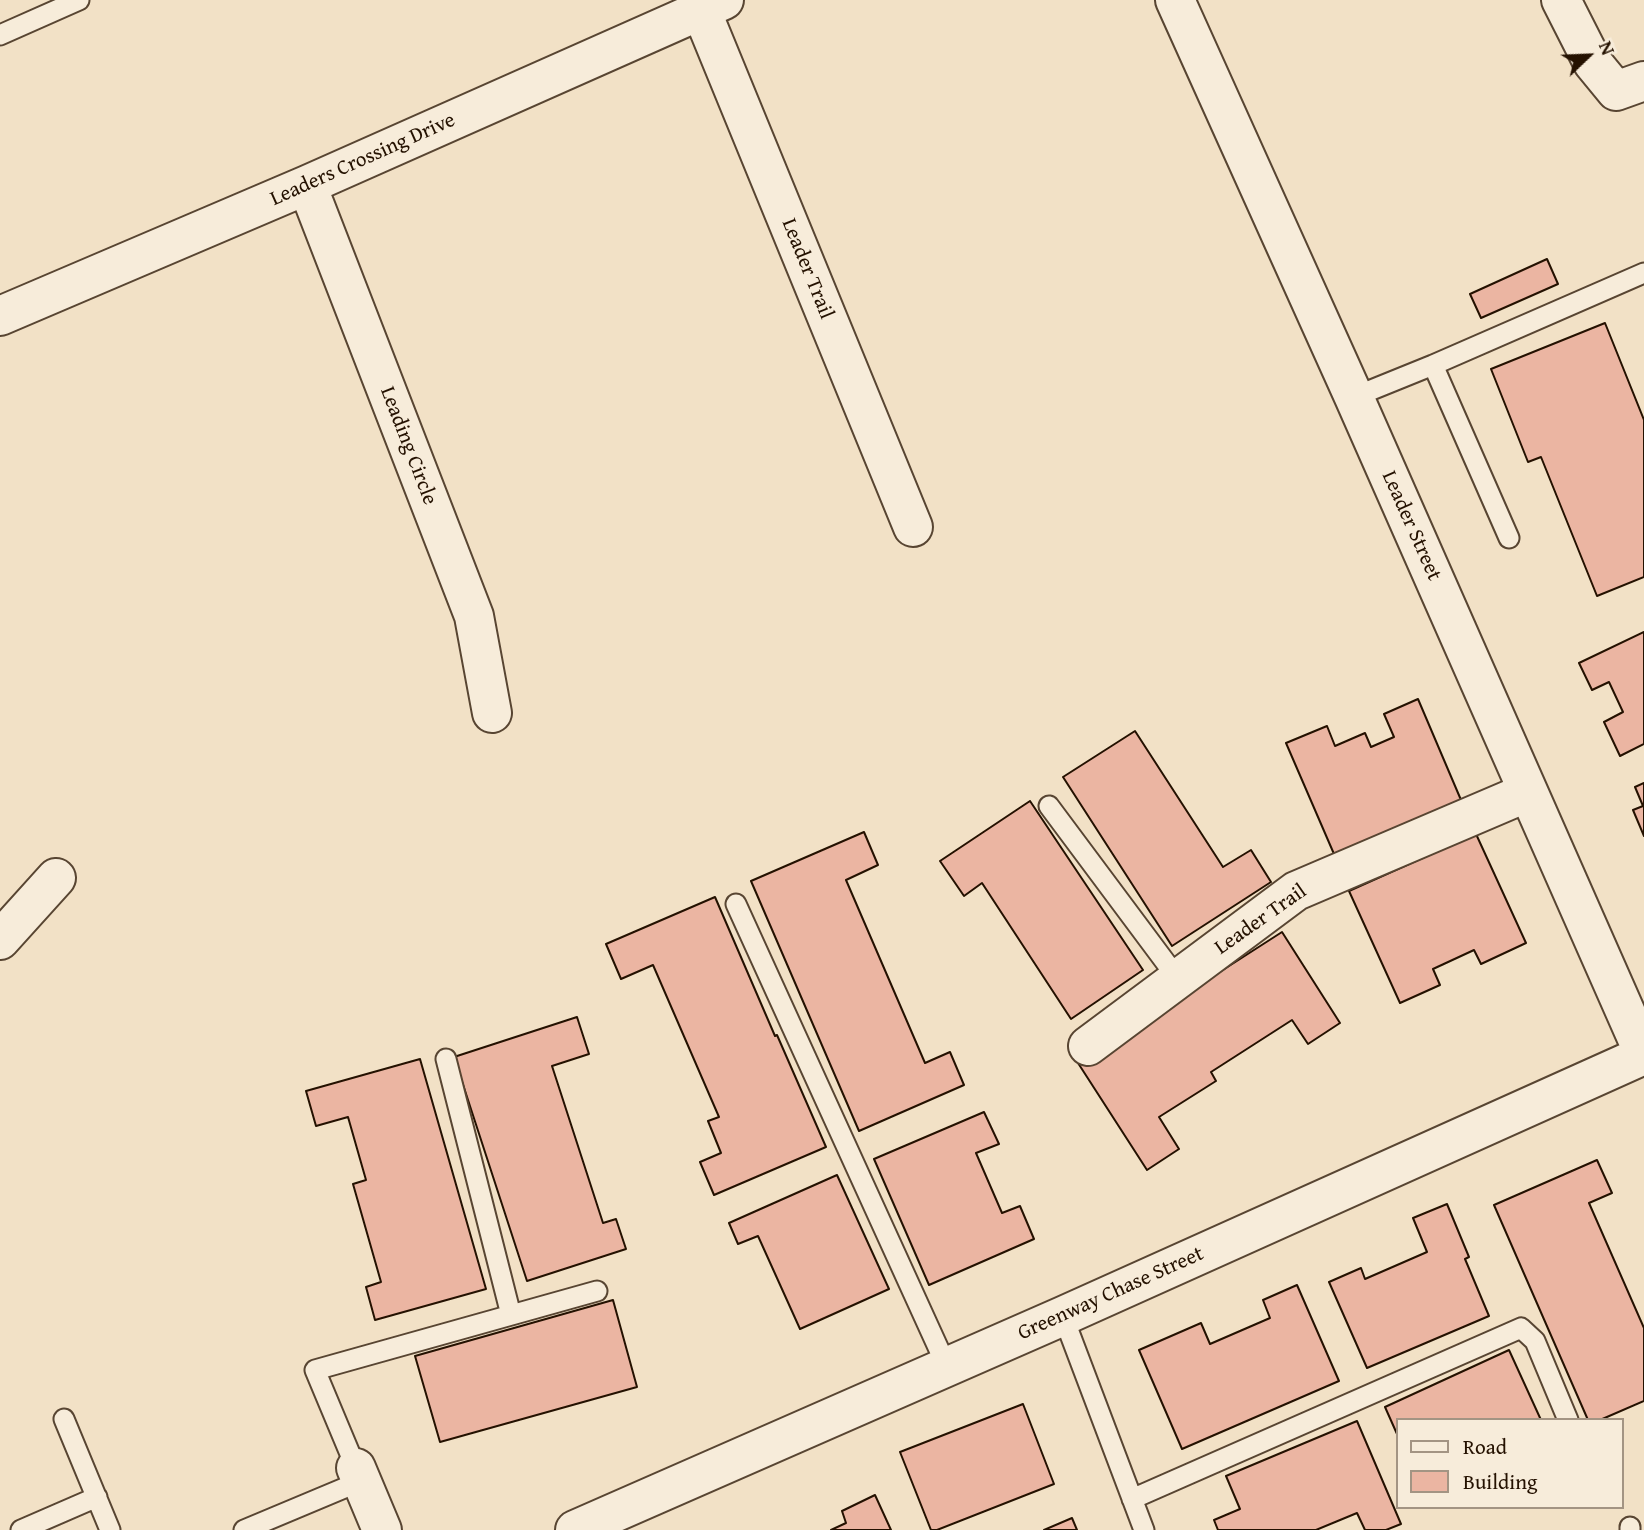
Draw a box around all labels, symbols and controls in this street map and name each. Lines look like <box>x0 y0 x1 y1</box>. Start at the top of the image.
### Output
north arrow <box>1553 21 1623 91</box>
text: N <box>1592 36 1623 59</box>
street label: Leaders Crossing Drive <box>267 108 459 212</box>
street label: Leader Trail <box>775 215 839 323</box>
street label: Leading Circle <box>374 383 442 509</box>
street label: Leader Street <box>1376 467 1446 585</box>
street label: Leader Trail <box>1210 879 1312 961</box>
street label: Greenway Chase Street <box>1014 1242 1208 1346</box>
legend <box>1396 1418 1623 1509</box>
text: Road <box>1463 1431 1507 1462</box>
text: Building <box>1463 1466 1537 1497</box>

